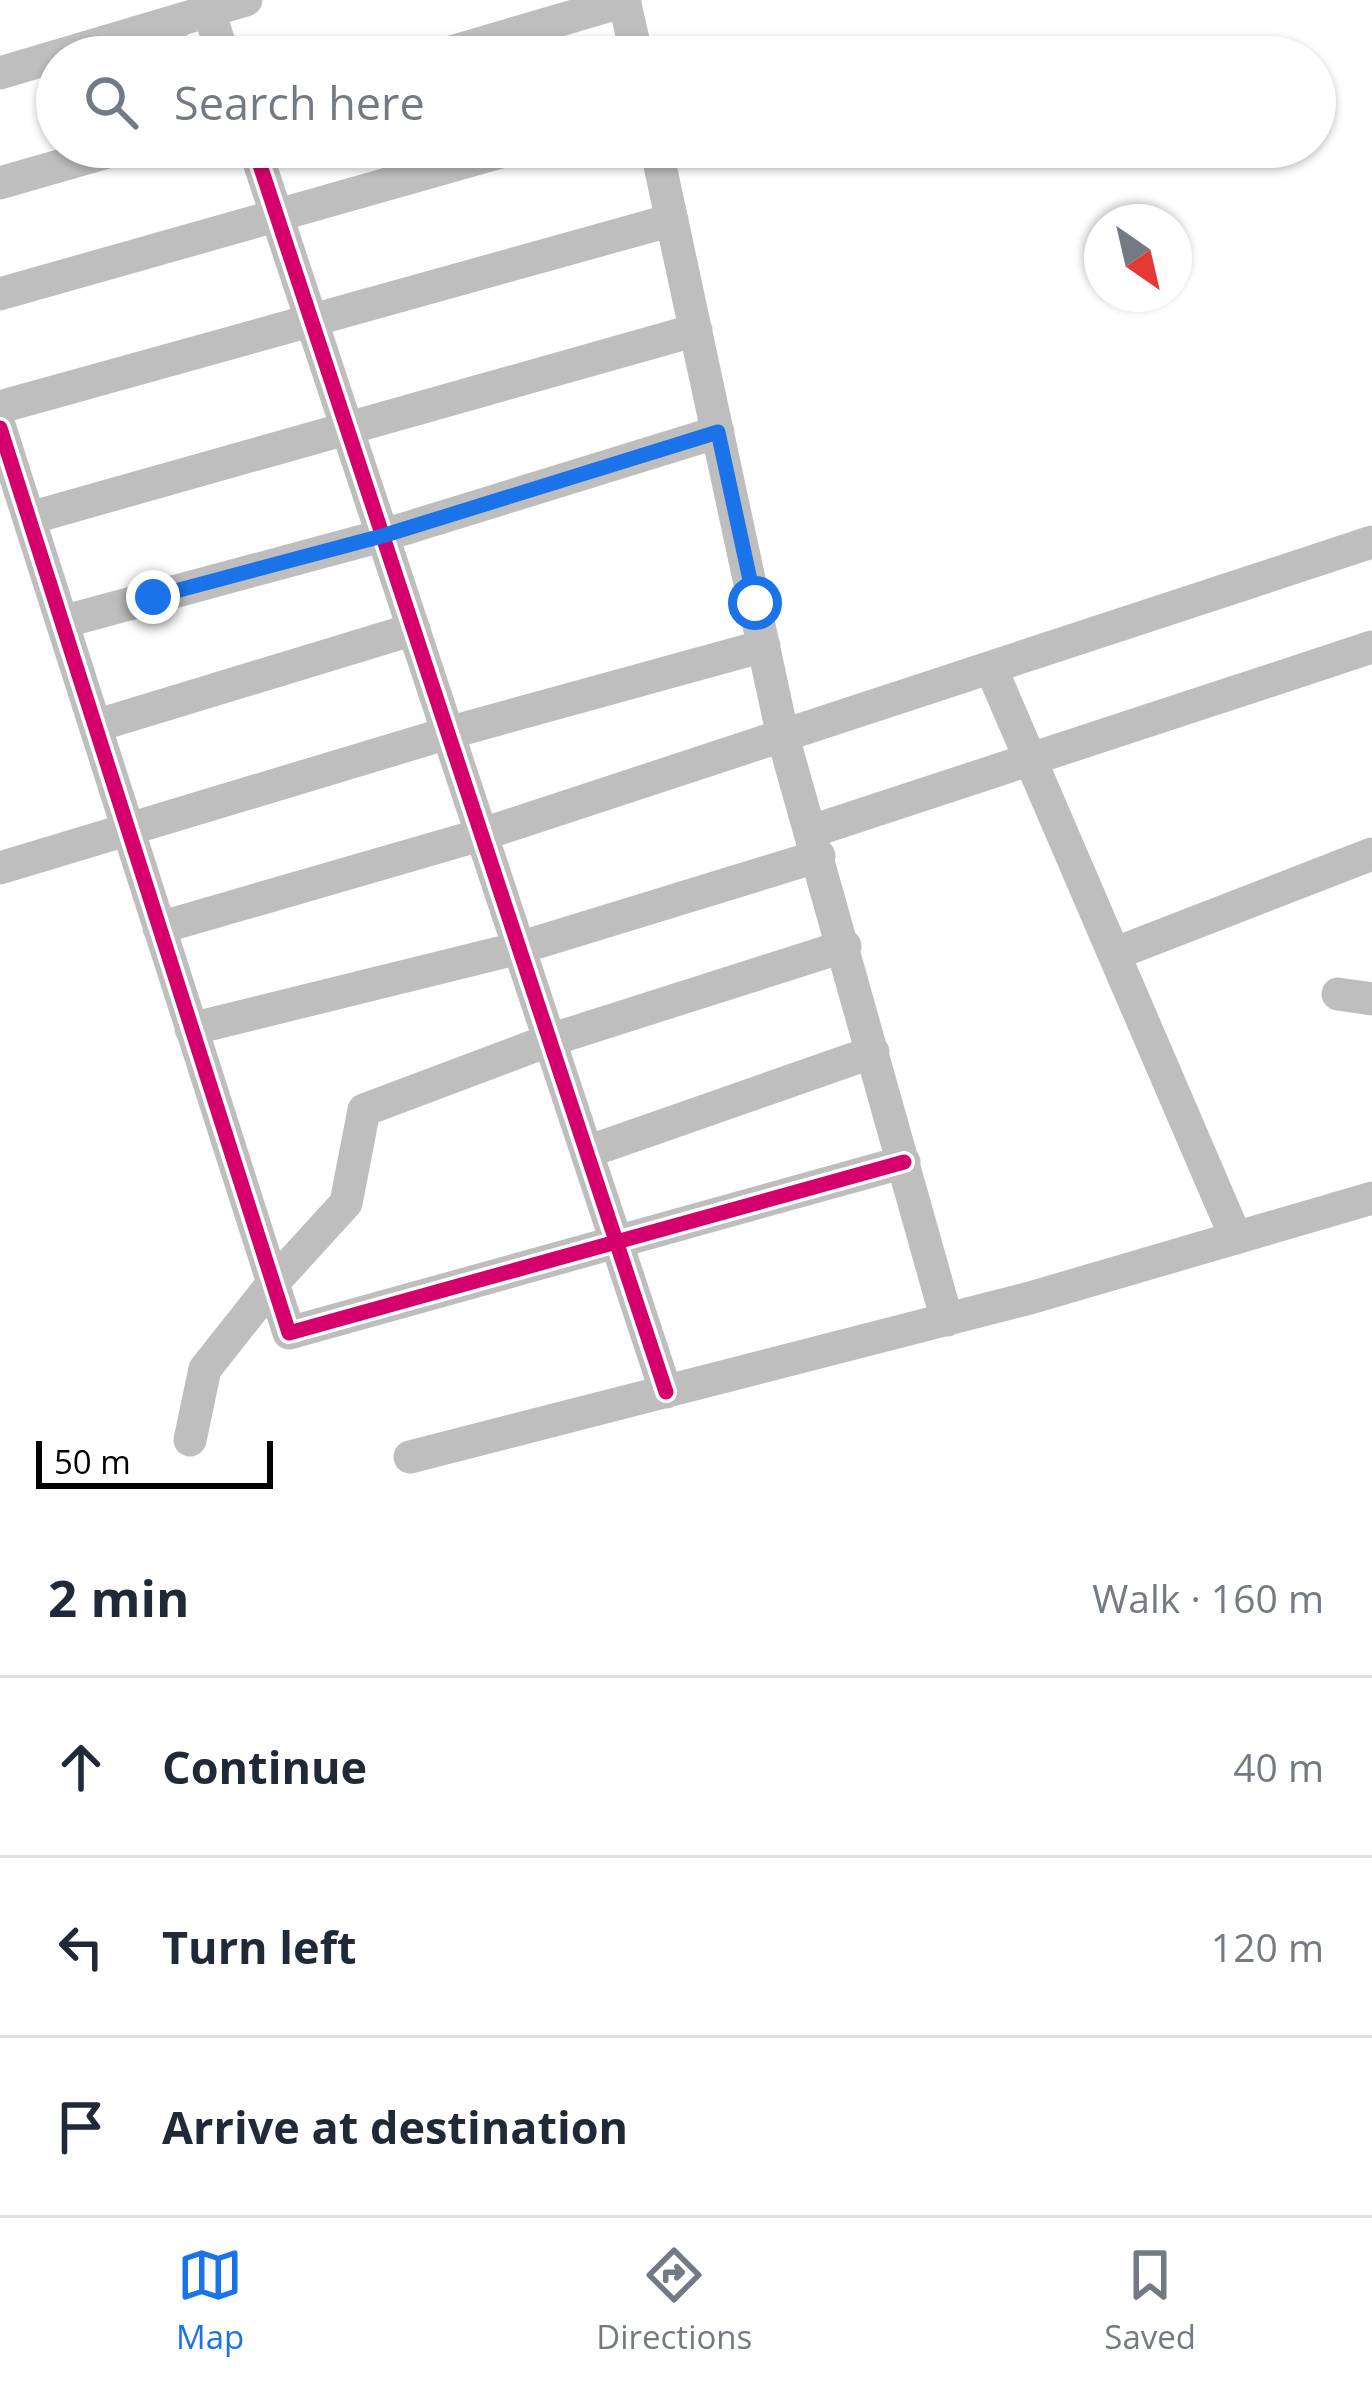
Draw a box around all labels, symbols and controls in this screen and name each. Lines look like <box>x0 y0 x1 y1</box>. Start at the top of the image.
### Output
search box <box>36 36 1336 168</box>
icon: search <box>78 69 144 135</box>
text: Search here <box>174 72 425 133</box>
north arrow <box>1084 204 1192 312</box>
route end <box>126 570 180 624</box>
route start <box>728 576 782 630</box>
scale bar <box>36 1435 273 1488</box>
text: 50 m <box>54 1439 131 1484</box>
text: 2 min <box>48 1562 190 1632</box>
text: Walk · 160 m <box>1092 1571 1324 1624</box>
icon: ahead <box>48 1734 114 1800</box>
text: Continue <box>162 1736 367 1797</box>
text: 40 m <box>1233 1740 1324 1793</box>
icon: left <box>48 1914 114 1980</box>
text: Turn left <box>162 1916 357 1977</box>
text: 120 m <box>1211 1920 1324 1973</box>
icon: arrive <box>48 2094 114 2160</box>
text: Arrive at destination <box>162 2096 628 2157</box>
tab: Map <box>176 2242 244 2359</box>
tab: Directions <box>596 2242 752 2359</box>
tab: Saved <box>1104 2242 1196 2359</box>

